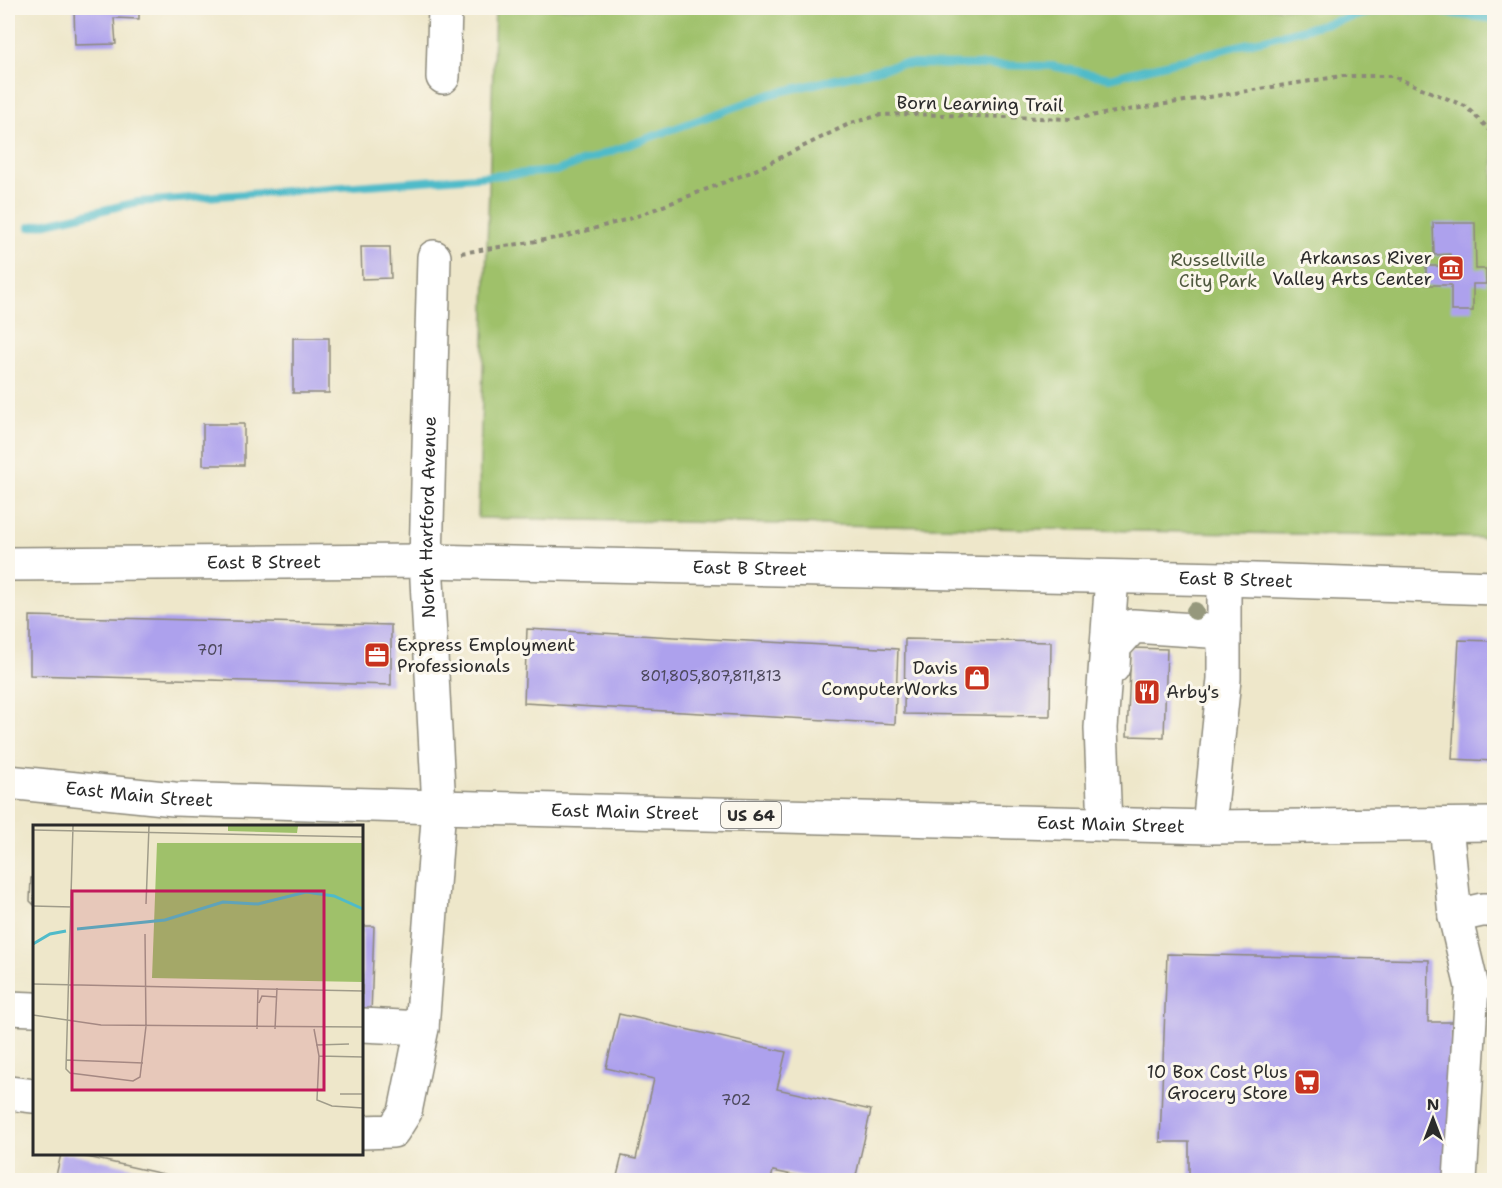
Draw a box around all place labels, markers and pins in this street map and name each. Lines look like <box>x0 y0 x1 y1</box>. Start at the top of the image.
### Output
place label: Arkansas River Valley Arts Center <box>1272 246 1432 291</box>
museum icon: Arkansas River Valley Arts Center <box>1436 253 1466 283</box>
place label: Express Employment Professionals <box>397 633 576 678</box>
office icon: Express Employment Professionals <box>362 640 392 670</box>
place label: Davis ComputerWorks <box>821 656 958 701</box>
shop icon: Davis ComputerWorks <box>962 663 992 693</box>
restaurant icon: Arby's <box>1132 677 1162 707</box>
place label: Arby's <box>1166 680 1219 704</box>
place label: 10 Box Cost Plus Grocery Store <box>1147 1060 1288 1105</box>
supermarket icon: 10 Box Cost Plus Grocery Store <box>1292 1067 1322 1097</box>

